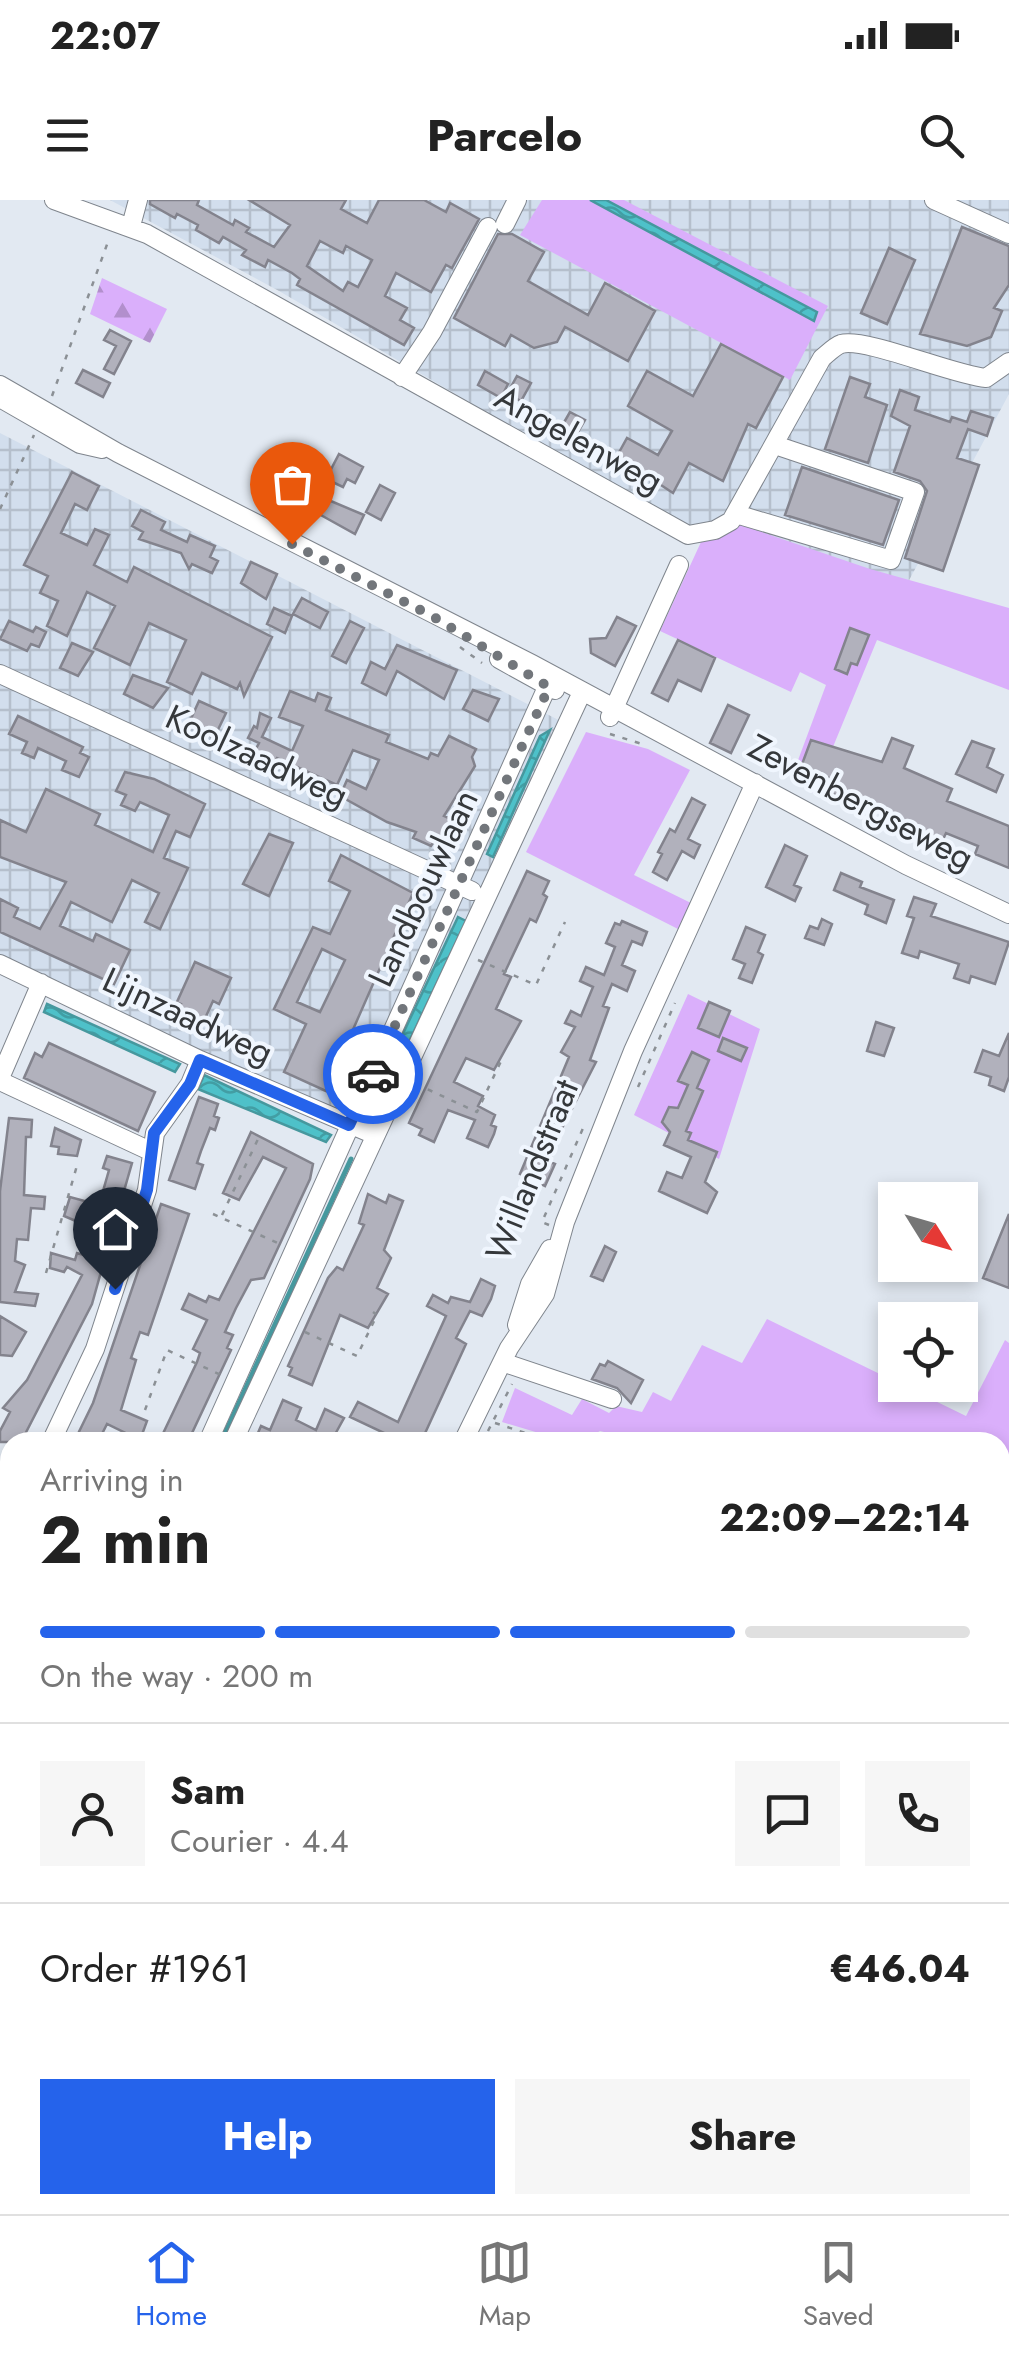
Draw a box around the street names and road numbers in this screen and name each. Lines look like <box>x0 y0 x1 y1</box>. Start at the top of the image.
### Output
street label: Angelenweg <box>486 372 672 506</box>
street label: Koolzaadweg <box>158 692 356 820</box>
street label: Zevenbergseweg <box>739 721 983 883</box>
street label: Landbouwlaan <box>355 781 491 995</box>
street label: Lijnzaadweg <box>95 955 281 1077</box>
street label: Willandstraat <box>473 1071 591 1268</box>

